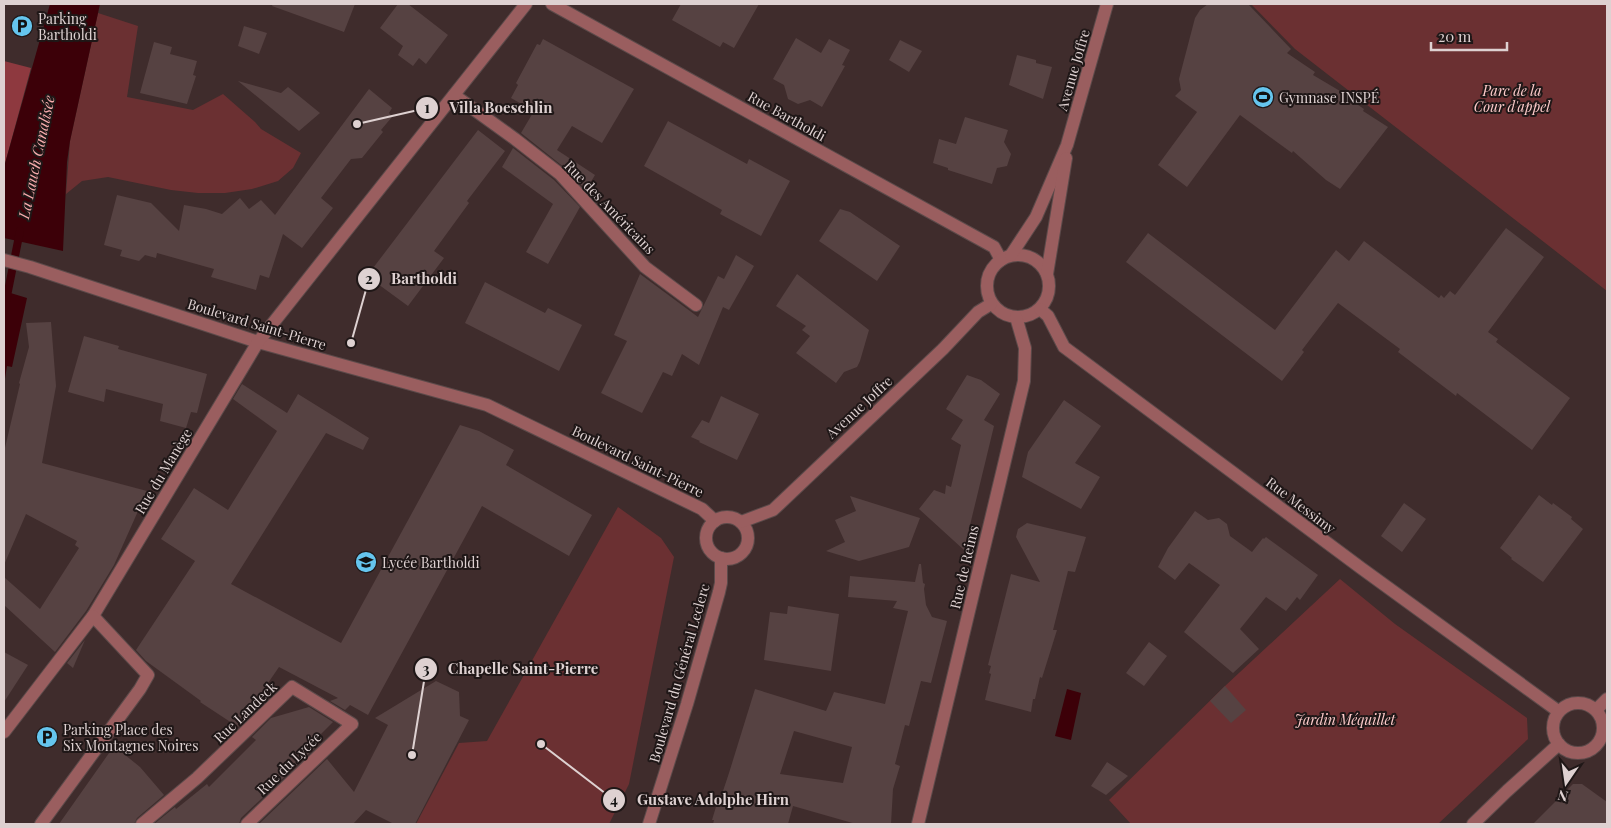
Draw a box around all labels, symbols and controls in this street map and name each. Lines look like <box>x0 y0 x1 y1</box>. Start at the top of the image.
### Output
place label: Parking Bartholdi <box>38 9 97 44</box>
parking icon: Parking Bartholdi <box>10 14 34 38</box>
scale bar <box>1431 20 1507 52</box>
text: 20 m <box>1438 26 1472 46</box>
street label: Avenue Joffre <box>1052 27 1094 114</box>
park label: Parc de la Cour d'appel <box>1474 81 1551 116</box>
sports icon: Gymnase INSPÉ <box>1251 85 1275 109</box>
street label: Rue Bartholdi <box>745 87 829 145</box>
place label: Gymnase INSPÉ <box>1279 88 1379 107</box>
water label: La Lauch Canalisée <box>13 93 59 221</box>
callout: Villa Boeschlin <box>415 93 563 123</box>
text: 1 <box>424 97 430 117</box>
text: Villa Boeschlin <box>448 97 553 117</box>
street label: Rue des Américains <box>560 156 660 258</box>
callout: Bartholdi <box>356 264 467 294</box>
text: 2 <box>365 268 373 288</box>
text: Bartholdi <box>391 268 457 288</box>
street label: Boulevard Saint-Pierre <box>185 294 329 354</box>
street label: Avenue Joffre <box>821 371 896 443</box>
street label: Boulevard Saint-Pierre <box>569 421 707 501</box>
street label: Rue du Manège <box>130 425 196 517</box>
street label: Rue Messimy <box>1262 472 1340 538</box>
street label: Rue de Reims <box>945 523 983 611</box>
school or university icon: Lycée Bartholdi <box>354 550 378 574</box>
place label: Lycée Bartholdi <box>382 553 480 572</box>
street label: Boulevard du Général Leclerc <box>644 581 714 765</box>
callout: Chapelle Saint-Pierre <box>413 654 609 684</box>
text: 3 <box>422 658 430 678</box>
text: Chapelle Saint-Pierre <box>448 658 599 678</box>
street label: Rue Landeck <box>209 677 281 747</box>
park label: Jardin Méquillet <box>1295 710 1397 729</box>
place label: Parking Place des Six Montagnes Noires <box>63 720 198 755</box>
parking icon: Parking Place des Six Montagnes Noires <box>35 725 59 749</box>
street label: Rue du Lycée <box>253 727 325 799</box>
north arrow <box>1541 758 1591 808</box>
callout: Gustave Adolphe Hirn <box>602 785 799 815</box>
text: N <box>1556 786 1570 807</box>
text: 4 <box>610 789 618 809</box>
text: Gustave Adolphe Hirn <box>637 789 790 809</box>

